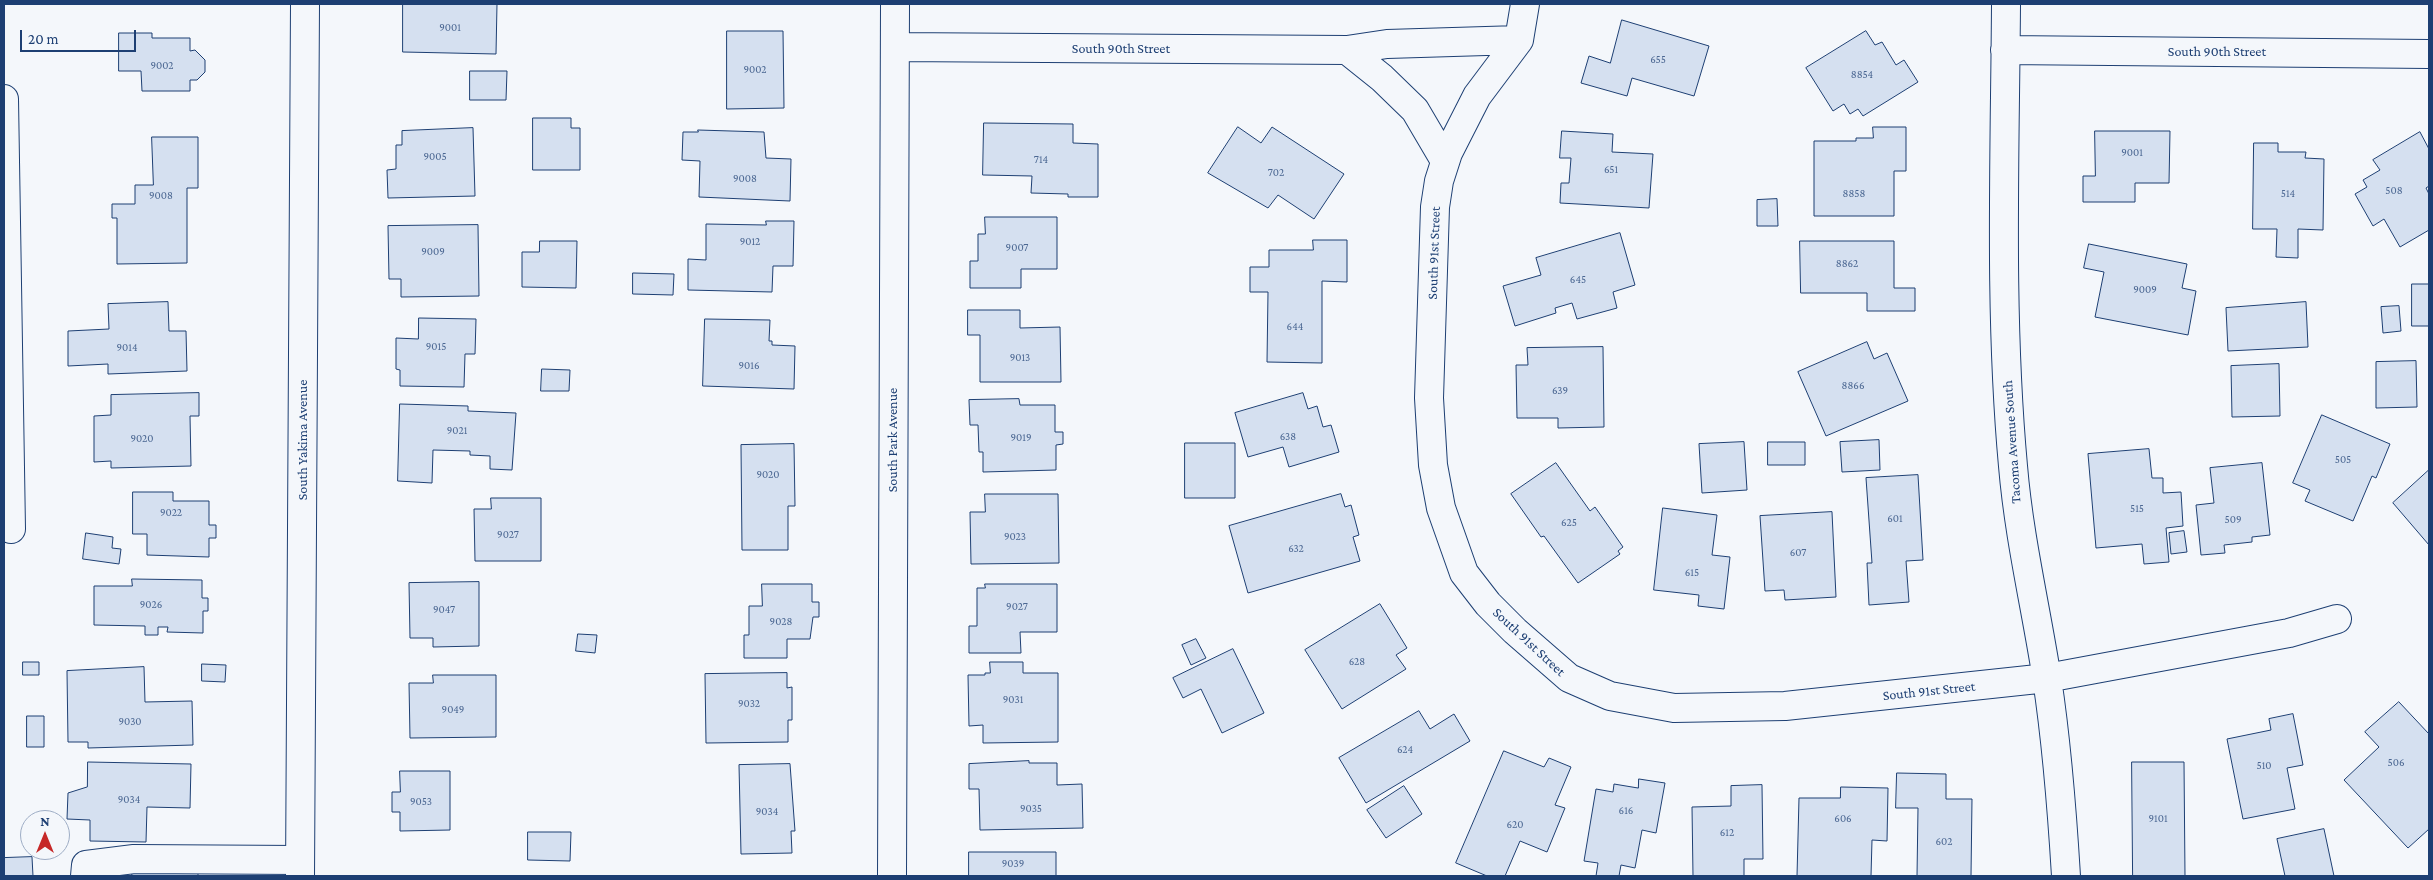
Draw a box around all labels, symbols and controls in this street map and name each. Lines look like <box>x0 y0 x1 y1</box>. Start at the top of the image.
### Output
scale bar <box>22 20 139 52</box>
house number: 9001 <box>439 21 461 35</box>
text: 20 m <box>28 31 59 47</box>
street label: South 90th Street <box>1072 41 1170 57</box>
street label: South 90th Street <box>2168 44 2266 60</box>
house number: 655 <box>1650 53 1666 67</box>
house number: 9002 <box>150 59 174 73</box>
house number: 9002 <box>743 63 767 77</box>
house number: 8854 <box>1851 68 1873 82</box>
house number: 9001 <box>2121 146 2143 160</box>
house number: 9005 <box>423 150 447 164</box>
house number: 714 <box>1034 153 1048 167</box>
house number: 651 <box>1604 163 1618 177</box>
house number: 702 <box>1268 166 1284 180</box>
house number: 9008 <box>733 172 757 186</box>
house number: 508 <box>2385 184 2403 198</box>
house number: 8858 <box>1843 187 1865 201</box>
house number: 514 <box>2281 187 2295 201</box>
house number: 9008 <box>149 189 173 203</box>
street label: South 91st Street <box>1424 206 1444 300</box>
house number: 9012 <box>740 235 760 249</box>
house number: 9007 <box>1006 241 1028 255</box>
house number: 9009 <box>421 245 445 259</box>
house number: 8862 <box>1836 257 1858 271</box>
house number: 645 <box>1570 273 1586 287</box>
house number: 9009 <box>2133 283 2157 297</box>
house number: 644 <box>1287 320 1303 334</box>
house number: 9015 <box>426 340 446 354</box>
house number: 9014 <box>116 341 138 355</box>
house number: 9013 <box>1010 351 1030 365</box>
house number: 9016 <box>738 359 760 373</box>
house number: 8866 <box>1841 379 1865 393</box>
street label: South Yakima Avenue <box>295 380 311 500</box>
street label: Tacoma Avenue South <box>1999 380 2025 504</box>
house number: 639 <box>1552 384 1568 398</box>
street label: South Park Avenue <box>885 388 901 492</box>
house number: 9021 <box>447 424 467 438</box>
house number: 638 <box>1280 430 1296 444</box>
house number: 9019 <box>1010 431 1032 445</box>
house number: 9020 <box>130 432 154 446</box>
house number: 505 <box>2335 453 2351 467</box>
house number: 9020 <box>756 468 780 482</box>
house number: 515 <box>2130 502 2144 516</box>
house number: 9022 <box>160 506 182 520</box>
house number: 601 <box>1887 512 1903 526</box>
house number: 509 <box>2225 513 2241 527</box>
house number: 625 <box>1561 516 1577 530</box>
house number: 9027 <box>497 528 519 542</box>
house number: 9023 <box>1004 530 1026 544</box>
house number: 632 <box>1288 542 1304 556</box>
house number: 607 <box>1790 546 1806 560</box>
house number: 615 <box>1685 566 1699 580</box>
house number: 9026 <box>140 598 162 612</box>
house number: 9027 <box>1006 600 1028 614</box>
house number: 9047 <box>433 603 455 617</box>
street label: South 91st Street <box>1489 604 1569 680</box>
house number: 9028 <box>770 615 792 629</box>
house number: 628 <box>1349 655 1365 669</box>
street label: South 91st Street <box>1882 678 1976 704</box>
house number: 9031 <box>1003 693 1023 707</box>
house number: 9032 <box>738 697 760 711</box>
house number: 9049 <box>442 703 464 717</box>
house number: 9030 <box>118 715 142 729</box>
house number: 624 <box>1397 743 1413 757</box>
house number: 506 <box>2388 756 2404 770</box>
house number: 510 <box>2256 759 2272 773</box>
house number: 9034 <box>118 793 140 807</box>
house number: 9053 <box>410 795 432 809</box>
house number: 9035 <box>1020 802 1042 816</box>
house number: 616 <box>1619 804 1633 818</box>
house number: 9034 <box>756 805 778 819</box>
north arrow <box>20 810 70 860</box>
house number: 606 <box>1834 812 1852 826</box>
house number: 9101 <box>2148 812 2168 826</box>
text: N <box>40 813 50 829</box>
house number: 620 <box>1507 818 1523 832</box>
house number: 612 <box>1720 826 1734 840</box>
house number: 602 <box>1936 835 1952 849</box>
house number: 9039 <box>1002 857 1024 871</box>

